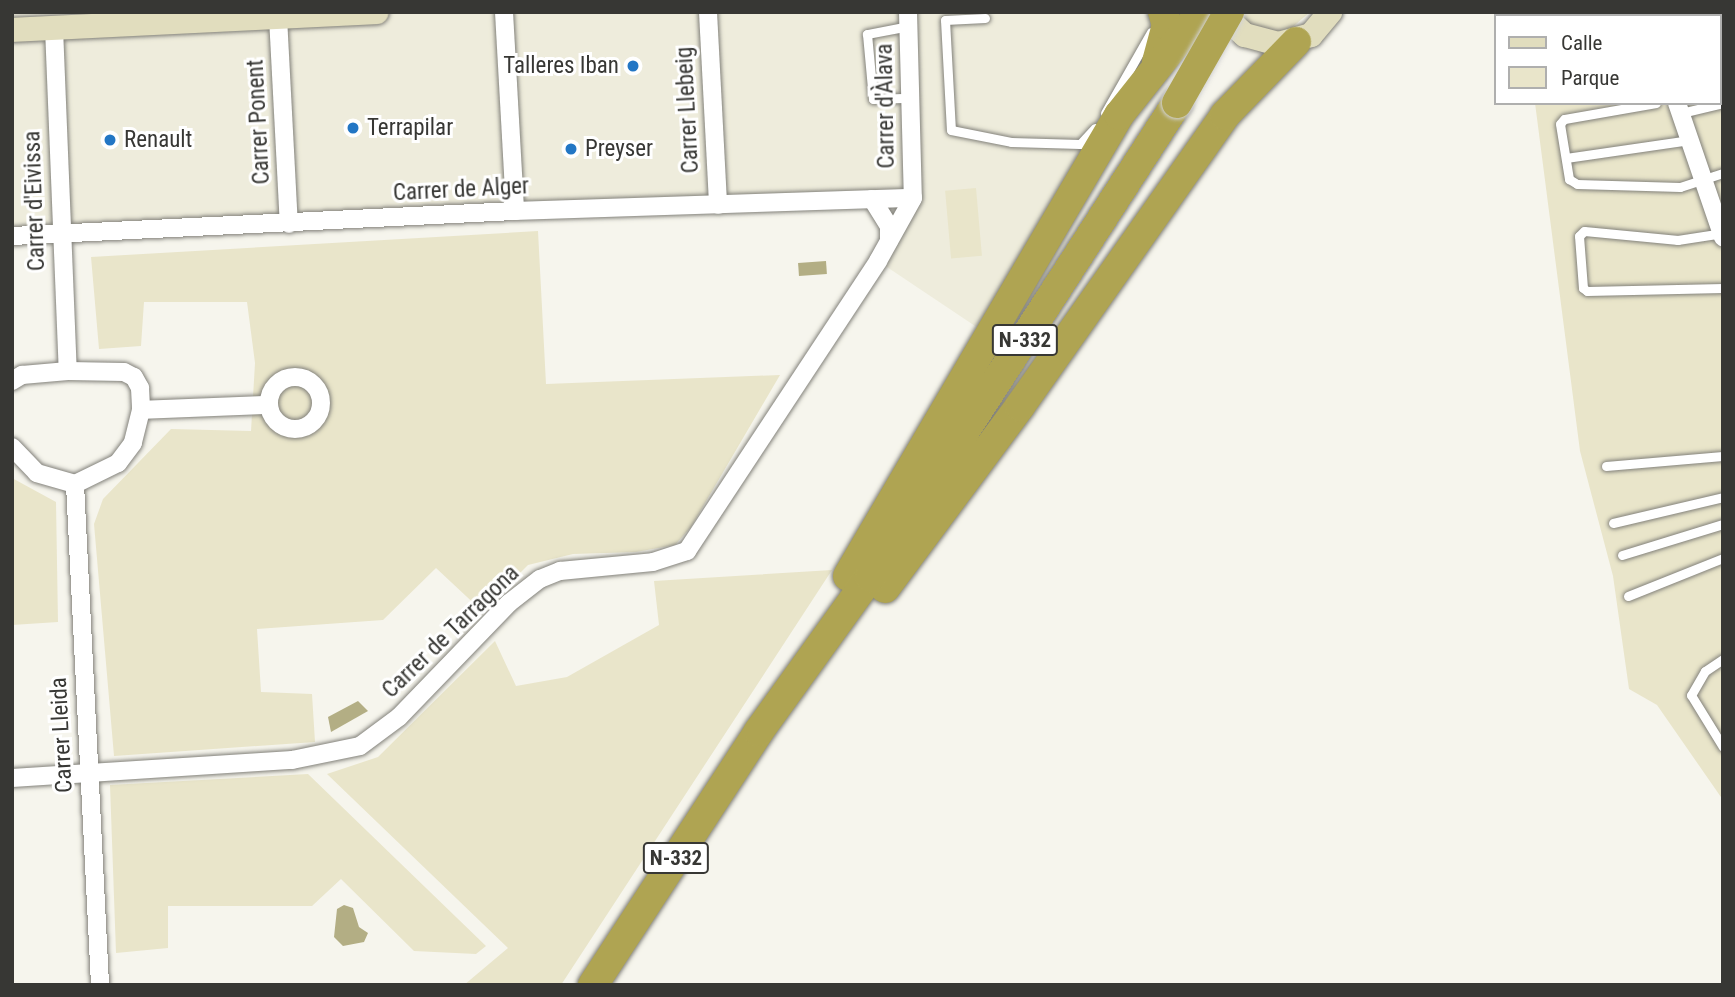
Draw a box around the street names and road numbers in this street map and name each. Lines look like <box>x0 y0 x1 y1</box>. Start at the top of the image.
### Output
street label: Carrer d'Àlava <box>871 43 901 169</box>
street label: Carrer Llebeig <box>671 46 705 174</box>
street label: Carrer Ponent <box>242 59 276 185</box>
street label: Carrer d'Eivissa <box>19 130 51 272</box>
street label: Carrer de Alger <box>392 173 530 207</box>
road number: N-332 <box>992 322 1058 358</box>
street label: Carrer de Tarragona <box>377 560 525 704</box>
street label: Carrer Lleida <box>45 677 79 793</box>
road number: N-332 <box>643 840 709 876</box>

